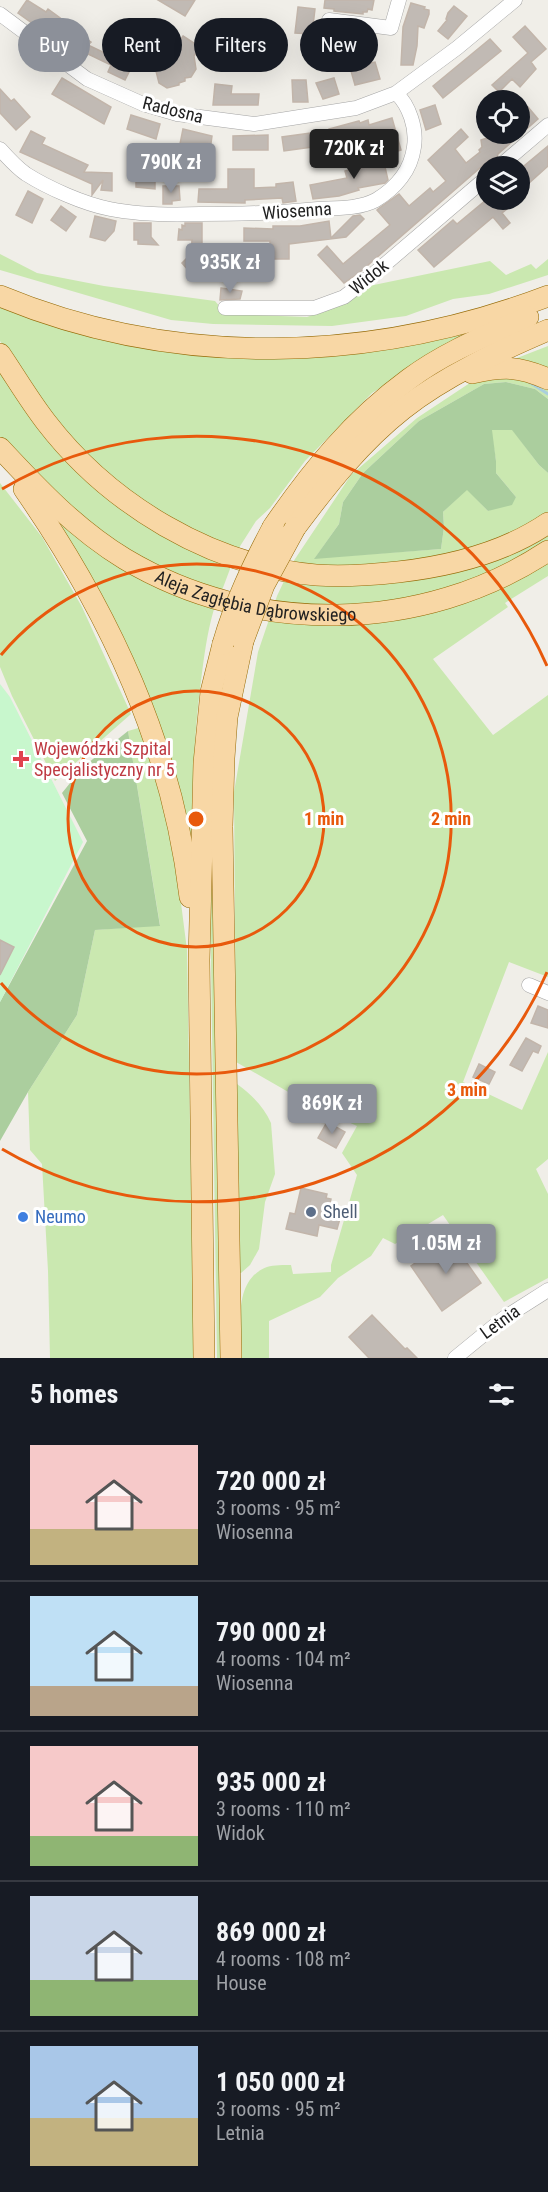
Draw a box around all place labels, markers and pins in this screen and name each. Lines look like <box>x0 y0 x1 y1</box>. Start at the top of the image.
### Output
pin: 720K zł <box>299 129 409 180</box>
pin: 790K zł <box>116 143 226 194</box>
pin: 935K zł <box>175 243 285 294</box>
place label: Wojewódzki Szpital Specjalistyczny nr 5 <box>34 738 175 780</box>
marker: Wojewódzki Szpital Specjalistyczny nr 5 <box>12 750 30 768</box>
centre of rings <box>186 809 206 829</box>
pin: 869K zł <box>277 1084 387 1135</box>
place label: Shell <box>323 1201 358 1222</box>
marker: Shell <box>304 1205 318 1219</box>
place label: Neumo <box>35 1206 86 1227</box>
marker: Neumo <box>16 1210 30 1224</box>
pin: 1.05M zł <box>384 1224 508 1275</box>

